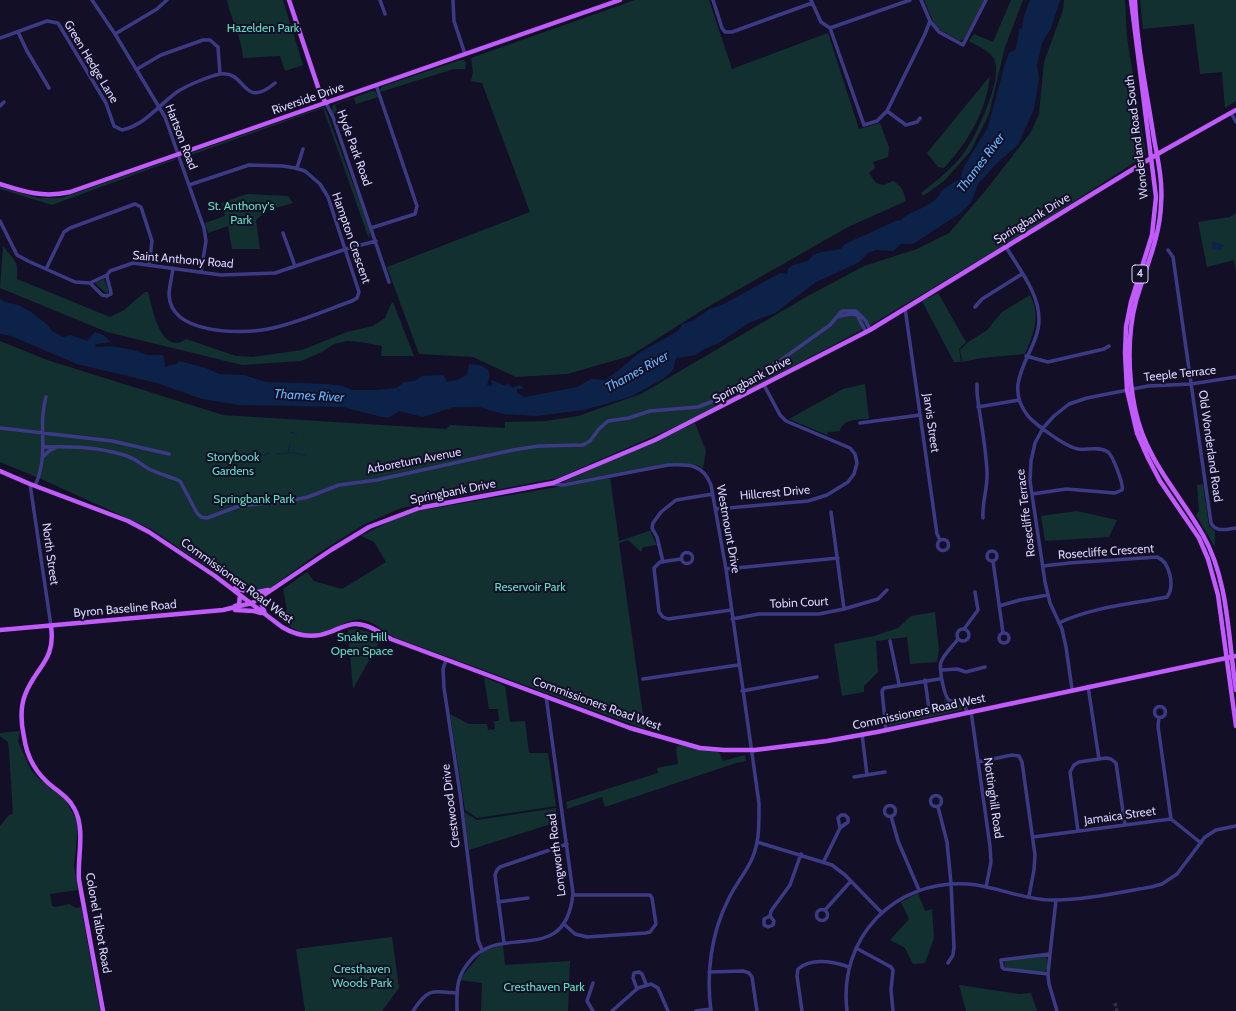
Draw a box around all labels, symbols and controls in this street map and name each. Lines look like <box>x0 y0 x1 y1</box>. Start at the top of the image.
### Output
street label: Green Hedge Lane <box>61 18 121 106</box>
park label: Hazelden Park <box>227 21 299 35</box>
street label: Wonderland Road South <box>1122 74 1152 200</box>
street label: Riverside Drive <box>270 80 346 118</box>
street label: Hartson Road <box>162 102 200 172</box>
street label: Hyde Park Road <box>334 108 374 188</box>
water label: Thames River <box>954 130 1008 196</box>
street label: Springbank Drive <box>991 190 1073 248</box>
street label: Hampton Crescent <box>329 191 373 285</box>
park label: St. Anthony's Park <box>208 199 274 227</box>
street label: Saint Anthony Road <box>132 248 234 272</box>
road number: 4 <box>1132 265 1148 283</box>
water label: Thames River <box>603 348 671 396</box>
street label: Springbank Drive <box>710 353 794 407</box>
street label: Teeple Terrace <box>1143 363 1217 385</box>
water label: Thames River <box>274 386 344 406</box>
street label: Old Wonderland Road <box>1195 389 1225 503</box>
street label: Jarvis Street <box>920 393 942 453</box>
street label: Arboretum Avenue <box>366 445 462 477</box>
park label: Storybook Gardens <box>207 450 259 478</box>
street label: Rosecliffe Terrace <box>1013 468 1039 558</box>
street label: Springbank Drive <box>409 477 497 507</box>
street label: Hillcrest Drive <box>739 483 811 503</box>
street label: Westmount Drive <box>713 484 743 574</box>
park label: Springbank Park <box>213 492 295 506</box>
street label: North Street <box>39 522 61 586</box>
street label: Commissioners Road West <box>178 535 296 627</box>
street label: Rosecliffe Crescent <box>1057 541 1155 563</box>
park label: Reservoir Park <box>494 580 566 594</box>
street label: Tobin Court <box>769 594 829 612</box>
street label: Byron Baseline Road <box>73 597 177 621</box>
park label: Snake Hill Open Space <box>331 630 393 658</box>
street label: Commissioners Road West <box>531 674 663 734</box>
street label: Commissioners Road West <box>851 691 987 733</box>
street label: Nottinghill Road <box>980 757 1006 839</box>
street label: Crestwood Drive <box>439 763 463 849</box>
street label: Jamaica Street <box>1083 804 1157 828</box>
street label: Longworth Road <box>545 813 569 897</box>
street label: Colonel Talbot Road <box>82 872 114 974</box>
park label: Cresthaven Woods Park <box>332 962 392 990</box>
park label: Cresthaven Park <box>503 980 585 994</box>

